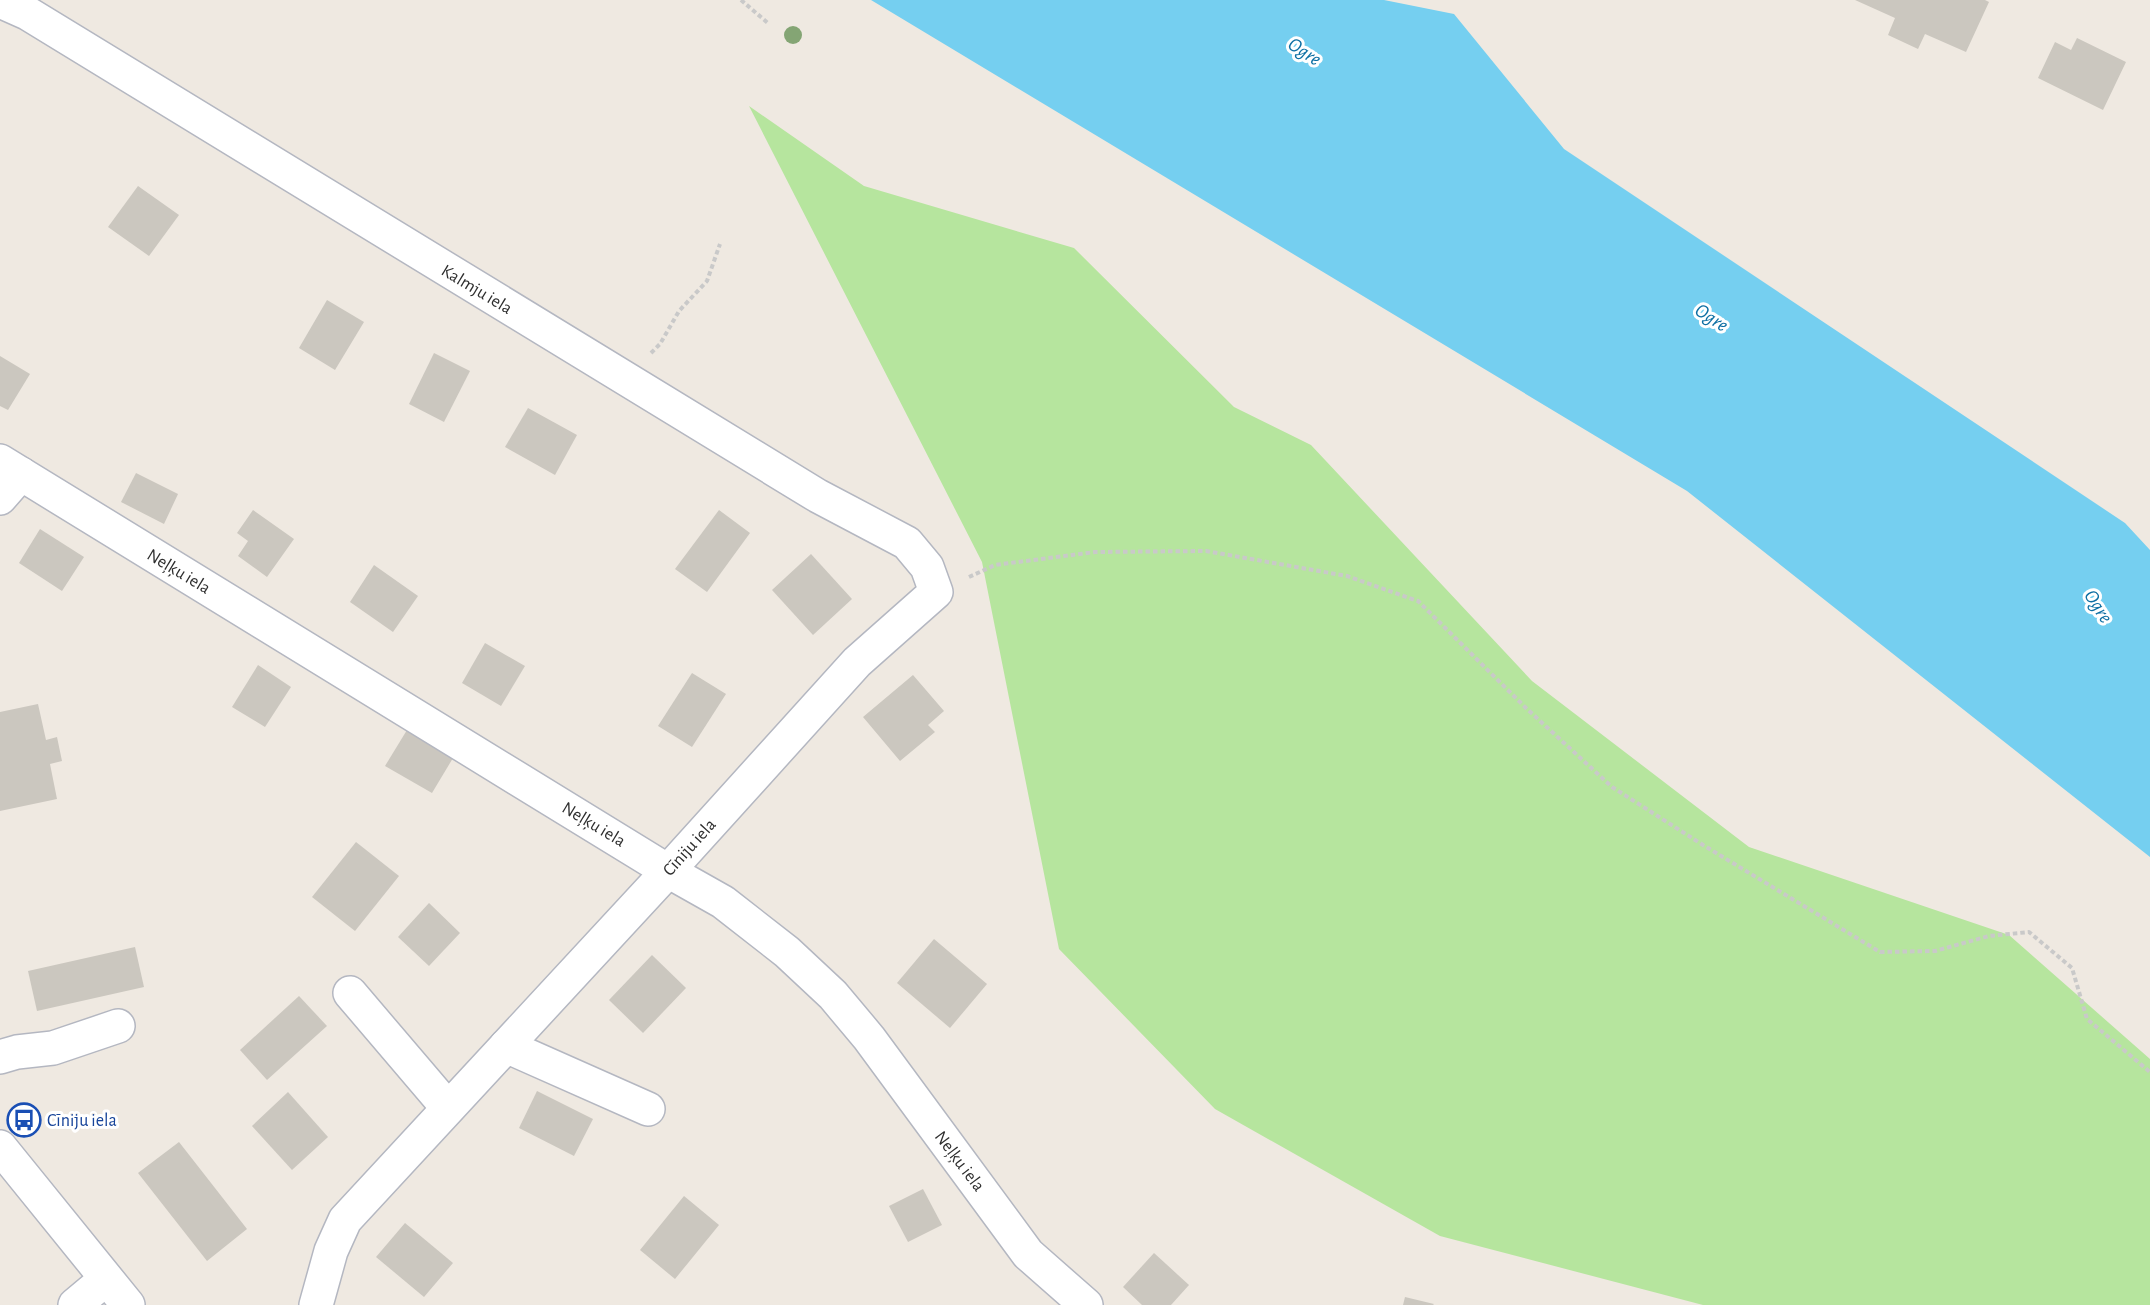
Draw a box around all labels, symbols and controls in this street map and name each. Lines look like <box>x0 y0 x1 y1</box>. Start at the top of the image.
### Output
water label: Ogre <box>1284 34 1325 70</box>
street label: Kalmju iela <box>438 262 515 318</box>
water label: Ogre <box>1691 300 1732 336</box>
street label: Neļķu iela <box>143 546 213 599</box>
water label: Ogre <box>2080 586 2116 627</box>
street label: Neļķu iela <box>558 799 628 852</box>
street label: Cīniju iela <box>660 816 720 880</box>
bus stop icon: Cīniju iela <box>6 1102 42 1138</box>
place label: Cīniju iela <box>47 1112 117 1130</box>
street label: Neļķu iela <box>930 1128 988 1196</box>

